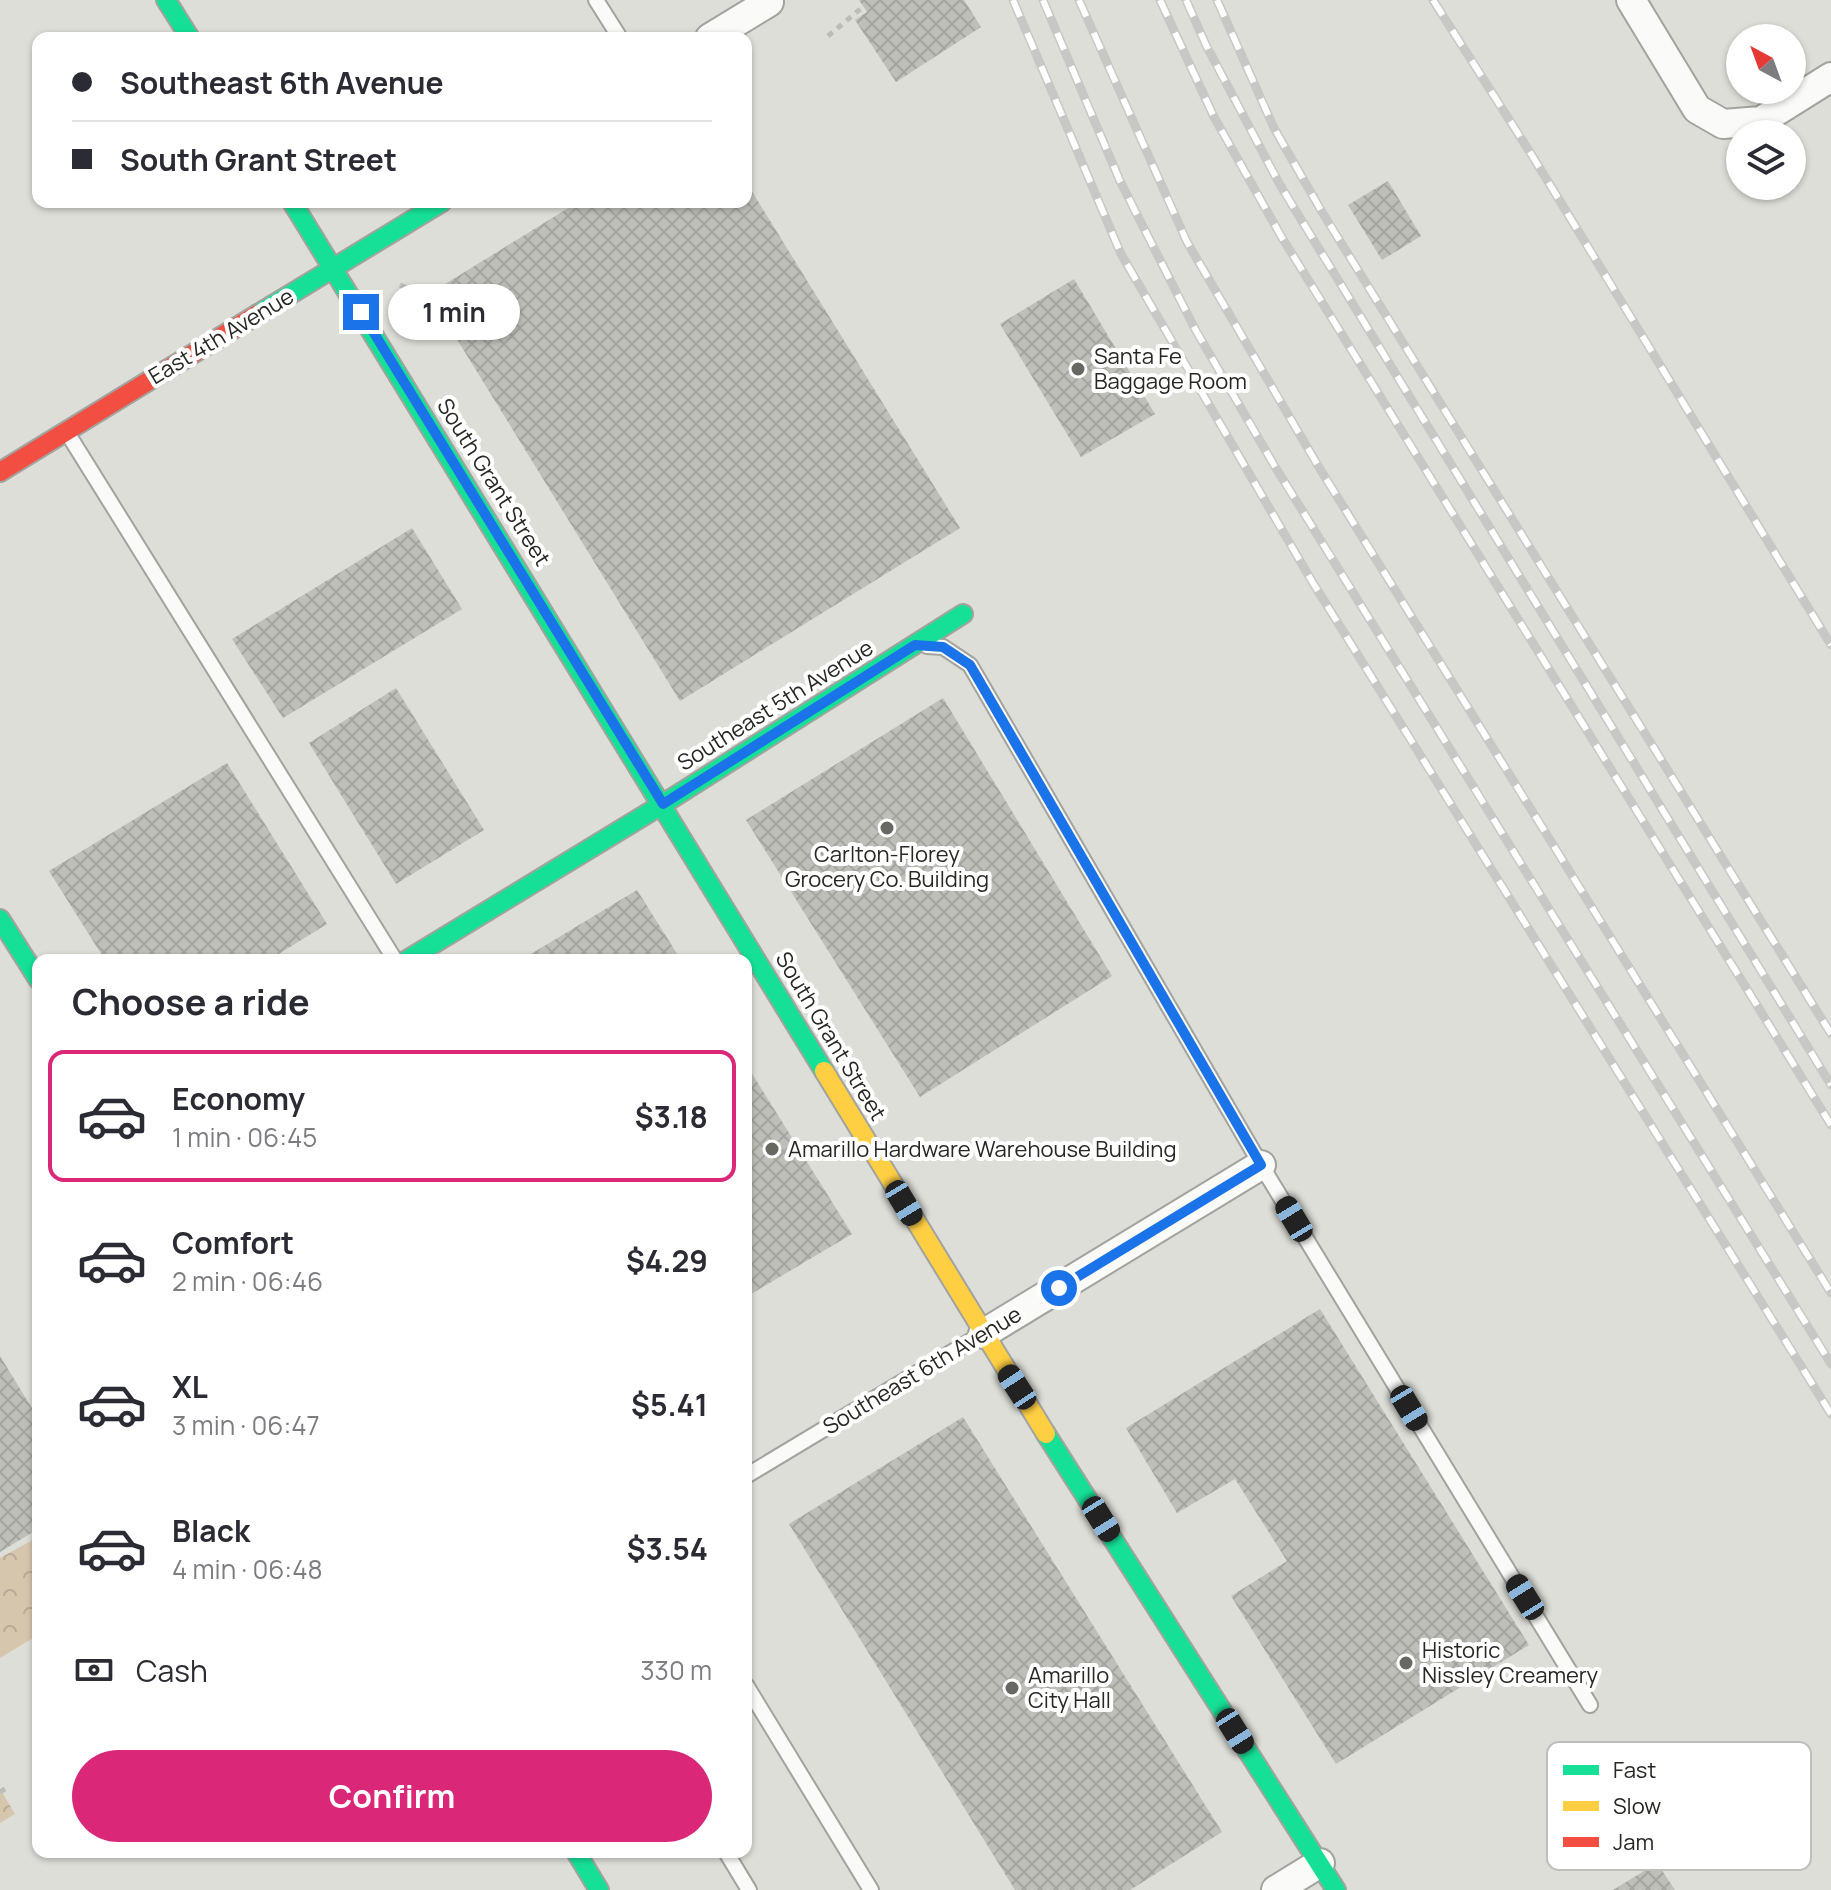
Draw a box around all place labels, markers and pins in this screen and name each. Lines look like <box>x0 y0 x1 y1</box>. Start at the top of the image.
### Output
place label: Santa Fe Baggage Room <box>1094 341 1247 396</box>
marker: Santa Fe Baggage Room <box>1069 360 1087 378</box>
marker: Carlton-Florey Grocery Co. Building <box>878 819 896 837</box>
place label: Carlton-Florey Grocery Co. Building <box>785 839 989 894</box>
place label: Amarillo Hardware Warehouse Building <box>788 1134 1176 1164</box>
marker: Amarillo Hardware Warehouse Building <box>763 1140 781 1158</box>
place label: Historic Nissley Creamery <box>1422 1635 1599 1690</box>
marker: Historic Nissley Creamery <box>1397 1654 1415 1672</box>
place label: Amarillo City Hall <box>1028 1660 1111 1715</box>
marker: Amarillo City Hall <box>1003 1679 1021 1697</box>

